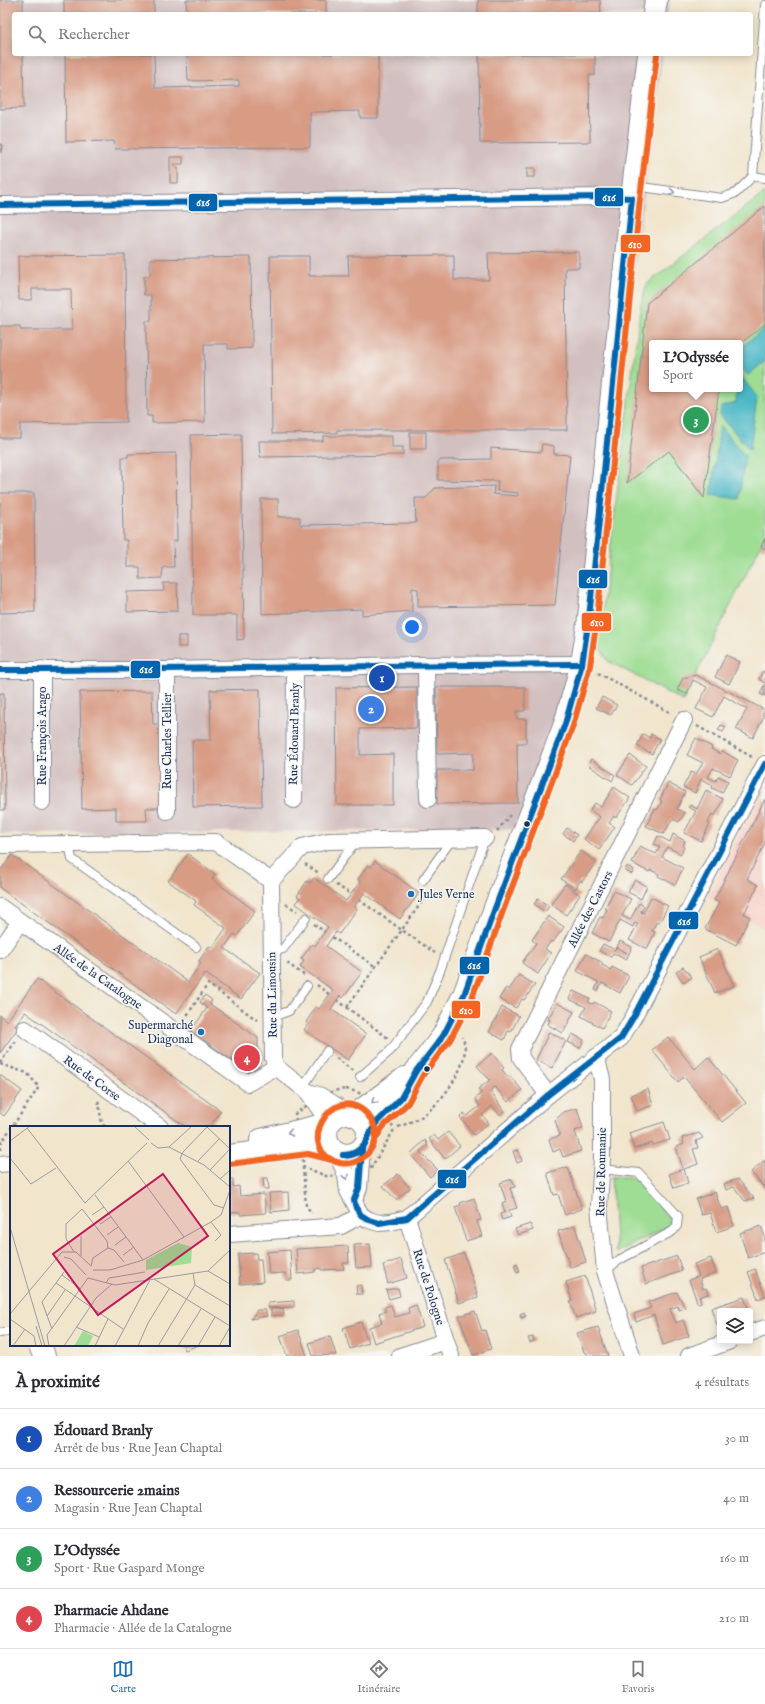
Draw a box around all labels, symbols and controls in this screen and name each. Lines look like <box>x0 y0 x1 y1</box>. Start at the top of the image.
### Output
search box <box>12 12 753 56</box>
icon: search <box>26 23 48 45</box>
text: Rechercher <box>58 25 130 44</box>
line badge: 616 <box>594 187 624 207</box>
one-way arrow <box>669 187 675 196</box>
text: 616 <box>602 191 617 205</box>
line badge: 616 <box>188 193 218 212</box>
text: 616 <box>196 196 211 210</box>
line badge: 610 <box>620 234 651 253</box>
text: 610 <box>628 238 643 252</box>
popup <box>649 340 743 392</box>
text: L'Odyssée <box>663 348 729 367</box>
text: Sport <box>663 367 693 384</box>
pin: 3 <box>683 405 709 435</box>
line badge: 616 <box>578 569 608 589</box>
text: 616 <box>586 573 601 587</box>
line badge: 610 <box>581 612 612 632</box>
text: 610 <box>590 616 605 630</box>
your location <box>402 617 422 637</box>
line badge: 616 <box>130 660 161 679</box>
text: 616 <box>139 663 154 677</box>
pin: 1 <box>369 663 395 693</box>
street label: Rue Édouard Branly <box>285 683 303 785</box>
street label: Rue François Arago <box>35 686 50 786</box>
street label: Rue Charles Tellier <box>160 692 175 789</box>
pin: 2 <box>358 694 384 724</box>
unlabelled marker <box>522 819 532 829</box>
street label: Allée des Castors <box>564 868 616 951</box>
place label: Jules Verne <box>417 887 475 903</box>
marker: Jules Verne <box>406 889 416 899</box>
line badge: 616 <box>668 911 699 930</box>
text: 616 <box>677 915 692 929</box>
street label: Allée de la Catalogne <box>50 940 145 1013</box>
street label: Rue du Limousin <box>264 951 281 1038</box>
line badge: 616 <box>459 956 490 975</box>
text: 616 <box>467 959 482 973</box>
line badge: 610 <box>451 1000 481 1019</box>
text: 610 <box>459 1004 474 1018</box>
place label: Supermarché Diagonal <box>128 1018 194 1047</box>
marker: Supermarché Diagonal <box>196 1027 206 1037</box>
pin: 4 <box>234 1043 260 1073</box>
street label: Rue de Corse <box>60 1053 124 1104</box>
unlabelled marker <box>422 1064 432 1074</box>
one-way arrow <box>372 1096 379 1103</box>
inset map <box>10 1126 230 1346</box>
street label: Rue de Roumanie <box>593 1127 610 1217</box>
one-way arrow <box>287 1128 293 1136</box>
line badge: 616 <box>437 1169 467 1189</box>
text: 616 <box>445 1173 460 1187</box>
one-way arrow <box>341 1174 349 1180</box>
street label: Rue de Pologne <box>409 1247 448 1328</box>
map controls <box>717 1308 753 1344</box>
button: layers <box>717 1308 753 1344</box>
text: À proximité <box>16 1372 100 1393</box>
text: 4 résultats <box>695 1374 749 1391</box>
text: Édouard Branly <box>54 1421 153 1440</box>
text: 1 <box>27 1430 31 1447</box>
text: 30 m <box>725 1430 749 1447</box>
text: Arrêt de bus · Rue Jean Chaptal <box>54 1440 222 1457</box>
text: Ressourcerie 2mains <box>54 1481 179 1500</box>
text: 2 <box>26 1490 32 1507</box>
text: 40 m <box>723 1490 749 1507</box>
text: Magasin · Rue Jean Chaptal <box>54 1500 202 1517</box>
text: L'Odyssée <box>54 1541 120 1560</box>
text: 3 <box>27 1550 31 1567</box>
text: 160 m <box>719 1550 749 1567</box>
text: Sport · Rue Gaspard Monge <box>54 1560 205 1577</box>
text: Pharmacie Ahdane <box>54 1601 169 1620</box>
text: 4 <box>26 1610 32 1627</box>
text: 210 m <box>719 1610 749 1627</box>
text: Pharmacie · Allée de la Catalogne <box>54 1620 232 1637</box>
tab: Carte <box>111 1658 136 1696</box>
tab: Itinéraire <box>357 1658 400 1696</box>
tab: Favoris <box>621 1658 654 1696</box>

